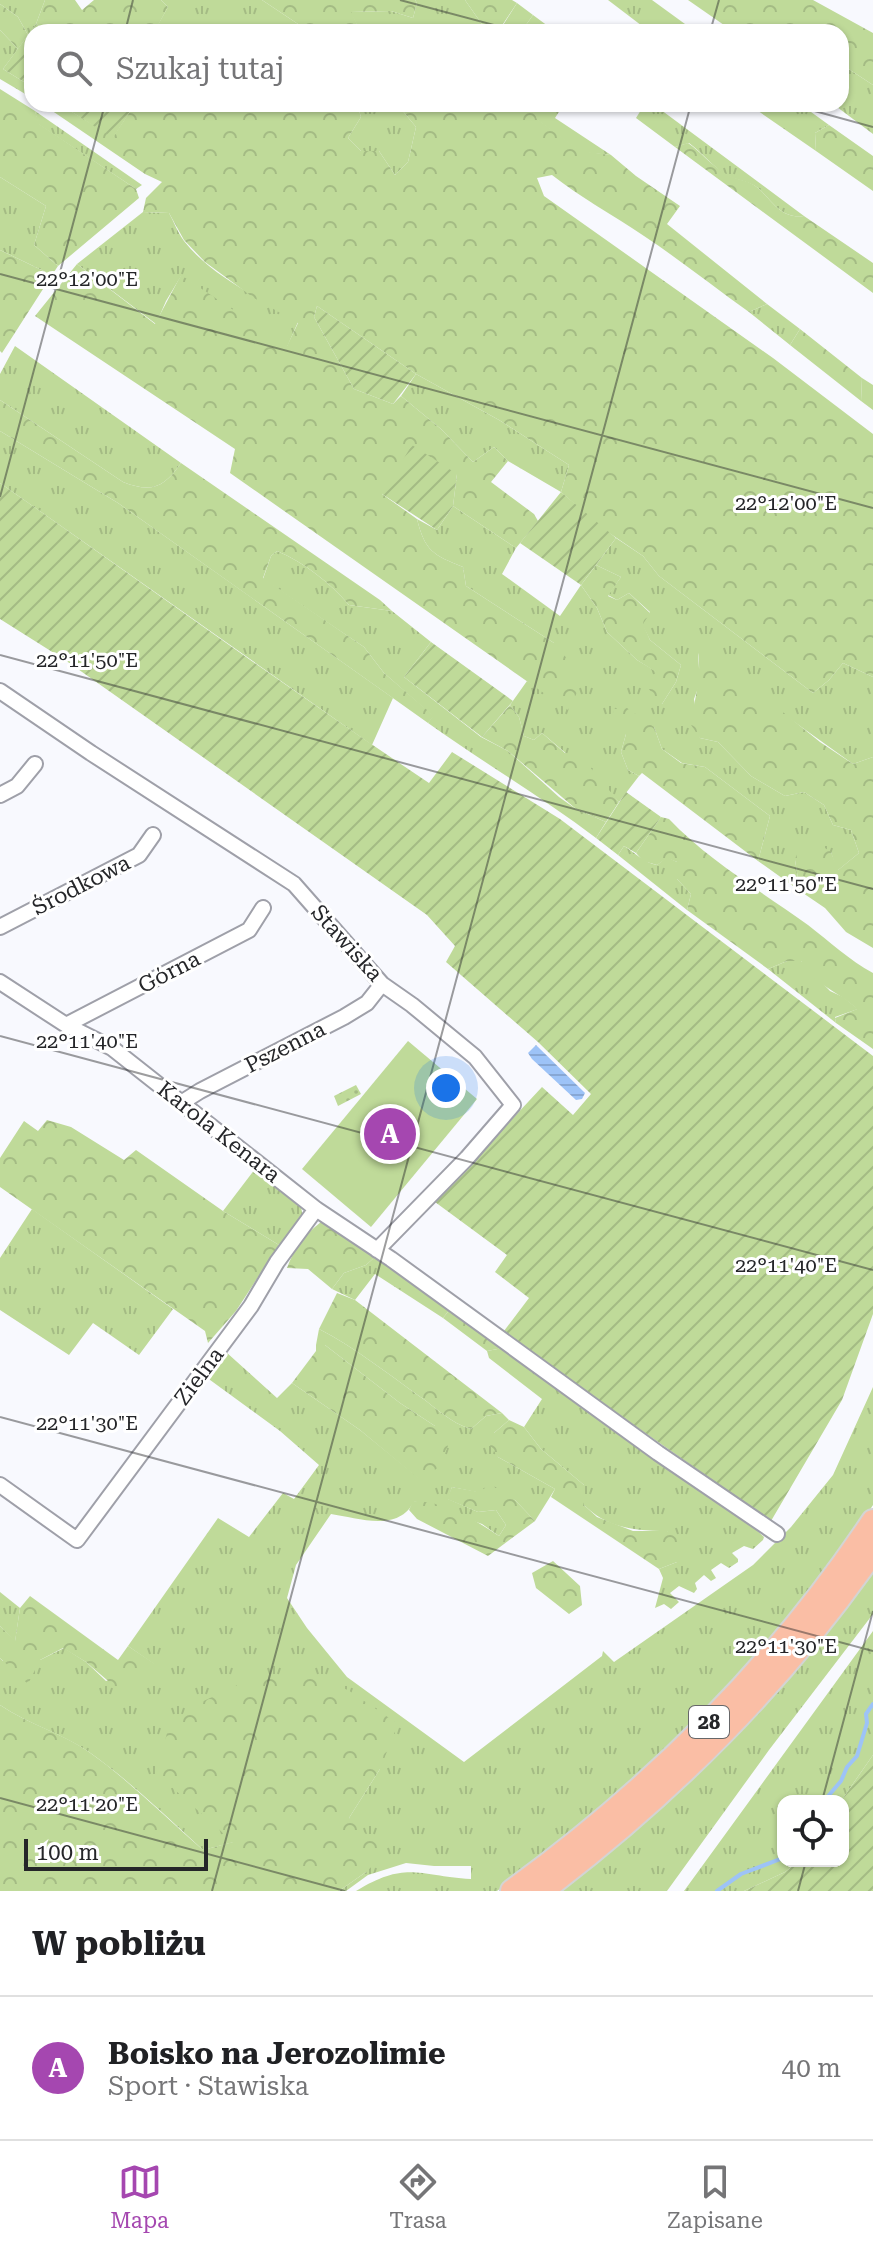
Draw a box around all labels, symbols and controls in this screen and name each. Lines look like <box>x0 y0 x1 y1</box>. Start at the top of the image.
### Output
search box <box>24 24 849 112</box>
icon: search <box>52 46 96 90</box>
text: Szukaj tutaj <box>116 51 284 86</box>
text: 22°12'00"E <box>36 267 138 291</box>
text: 22°12'00"E <box>735 491 837 515</box>
text: 22°11'50"E <box>36 648 138 672</box>
street label: Środkowa <box>27 848 134 920</box>
text: 22°11'50"E <box>735 872 837 896</box>
street label: Stawiska <box>306 900 388 986</box>
street label: Górna <box>134 946 204 998</box>
street label: Pszenna <box>241 1016 329 1078</box>
text: 22°11'40"E <box>36 1029 138 1053</box>
your location <box>426 1068 466 1108</box>
street label: Karola Kenara <box>153 1076 285 1188</box>
pin: A <box>364 1104 416 1164</box>
text: 22°11'40"E <box>735 1253 837 1277</box>
street label: Zielna <box>169 1342 229 1410</box>
text: 22°11'30"E <box>36 1411 138 1435</box>
text: 22°11'30"E <box>735 1634 837 1658</box>
road number: 28 <box>689 1706 729 1738</box>
text: 22°11'20"E <box>36 1792 138 1816</box>
map controls <box>777 1795 849 1867</box>
button: locate <box>777 1795 849 1867</box>
scale bar <box>24 1835 208 1871</box>
text: 100 m <box>36 1840 99 1865</box>
text: W pobliżu <box>32 1923 206 1963</box>
text: Boisko na Jerozolimie <box>108 2036 446 2071</box>
text: A <box>49 2053 67 2083</box>
text: 40 m <box>782 2053 841 2083</box>
text: Sport · Stawiska <box>108 2071 309 2101</box>
tab: Mapa <box>110 2160 169 2233</box>
tab: Trasa <box>389 2160 447 2233</box>
tab: Zapisane <box>667 2160 763 2233</box>

